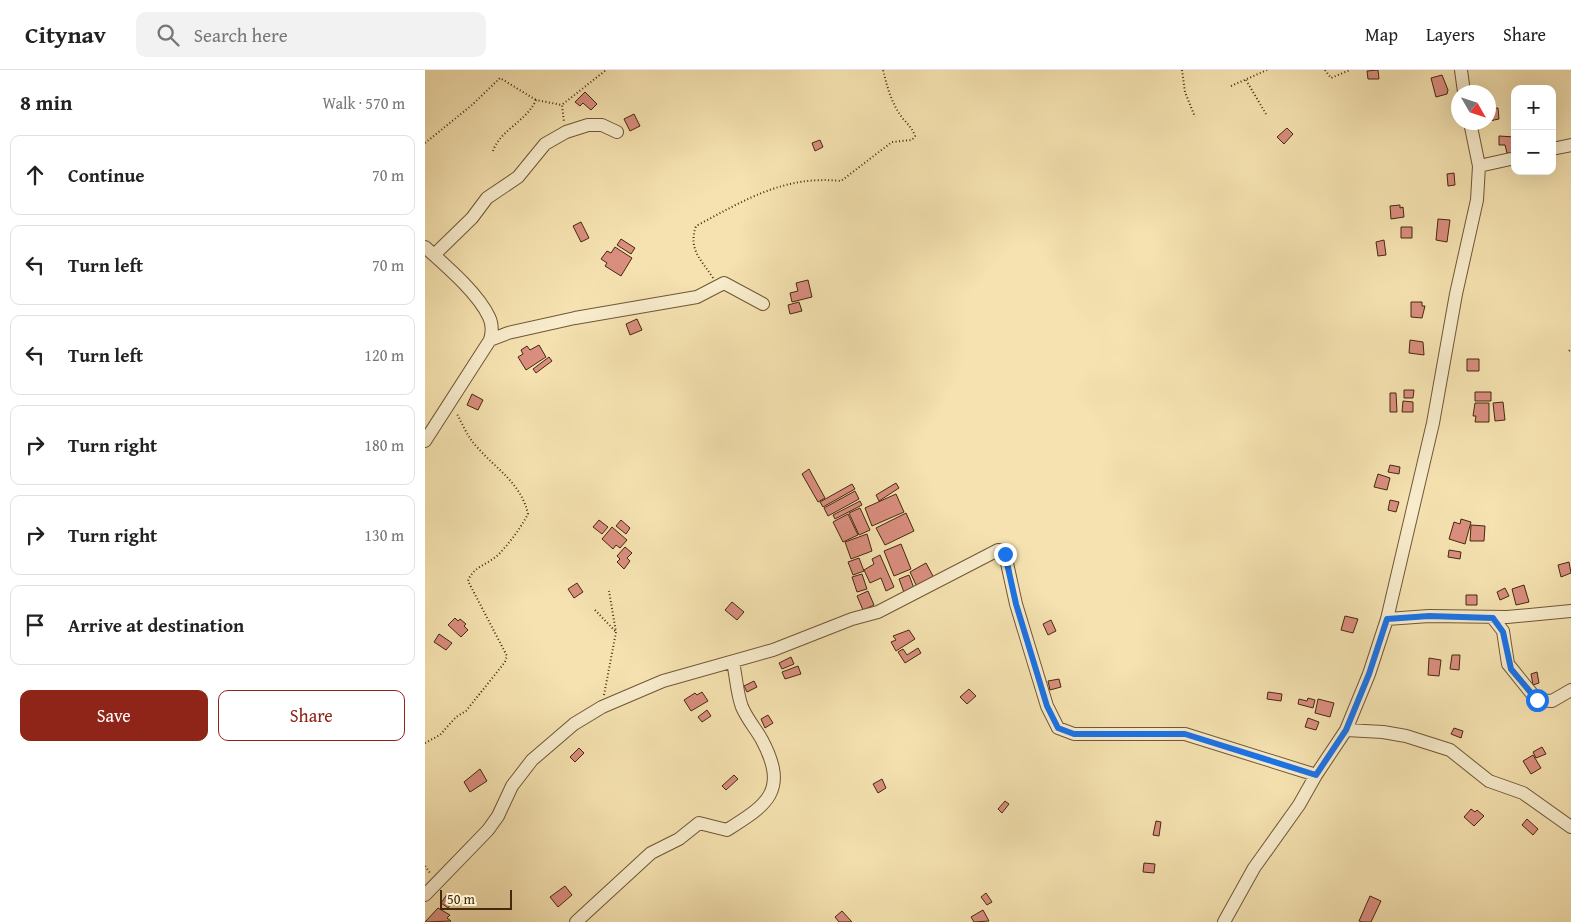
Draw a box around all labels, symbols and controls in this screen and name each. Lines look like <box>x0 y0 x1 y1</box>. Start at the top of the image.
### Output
search box <box>136 12 486 57</box>
text: Citynav <box>25 17 106 52</box>
icon: search <box>154 21 182 49</box>
text: Search here <box>194 21 288 49</box>
text: Map <box>1365 21 1398 48</box>
text: Layers <box>1426 21 1475 48</box>
text: Share <box>1503 21 1546 48</box>
north arrow <box>1451 85 1496 130</box>
map controls <box>1511 85 1556 175</box>
button: + <box>1511 85 1556 130</box>
text: 8 min <box>20 87 72 118</box>
text: Walk · 570 m <box>322 91 405 115</box>
button: − <box>1511 130 1556 175</box>
icon: ahead <box>21 161 49 189</box>
text: Continue <box>68 161 145 189</box>
text: 70 m <box>372 163 404 187</box>
icon: left <box>21 251 49 279</box>
text: Turn left <box>68 251 143 279</box>
text: 70 m <box>372 253 404 277</box>
icon: left <box>21 341 49 369</box>
text: Turn left <box>68 341 143 369</box>
text: 120 m <box>364 343 404 367</box>
icon: right <box>21 431 49 459</box>
text: Turn right <box>68 431 157 459</box>
text: 180 m <box>364 433 404 457</box>
icon: right <box>21 521 49 549</box>
text: Turn right <box>68 521 157 549</box>
text: 130 m <box>364 523 404 547</box>
route end <box>994 543 1017 566</box>
icon: arrive <box>21 611 49 639</box>
text: Arrive at destination <box>68 611 244 639</box>
route start <box>1526 689 1549 712</box>
button: Save <box>20 690 208 741</box>
button: Share <box>218 690 405 741</box>
scale bar <box>440 887 513 910</box>
text: 50 m <box>447 889 475 909</box>

